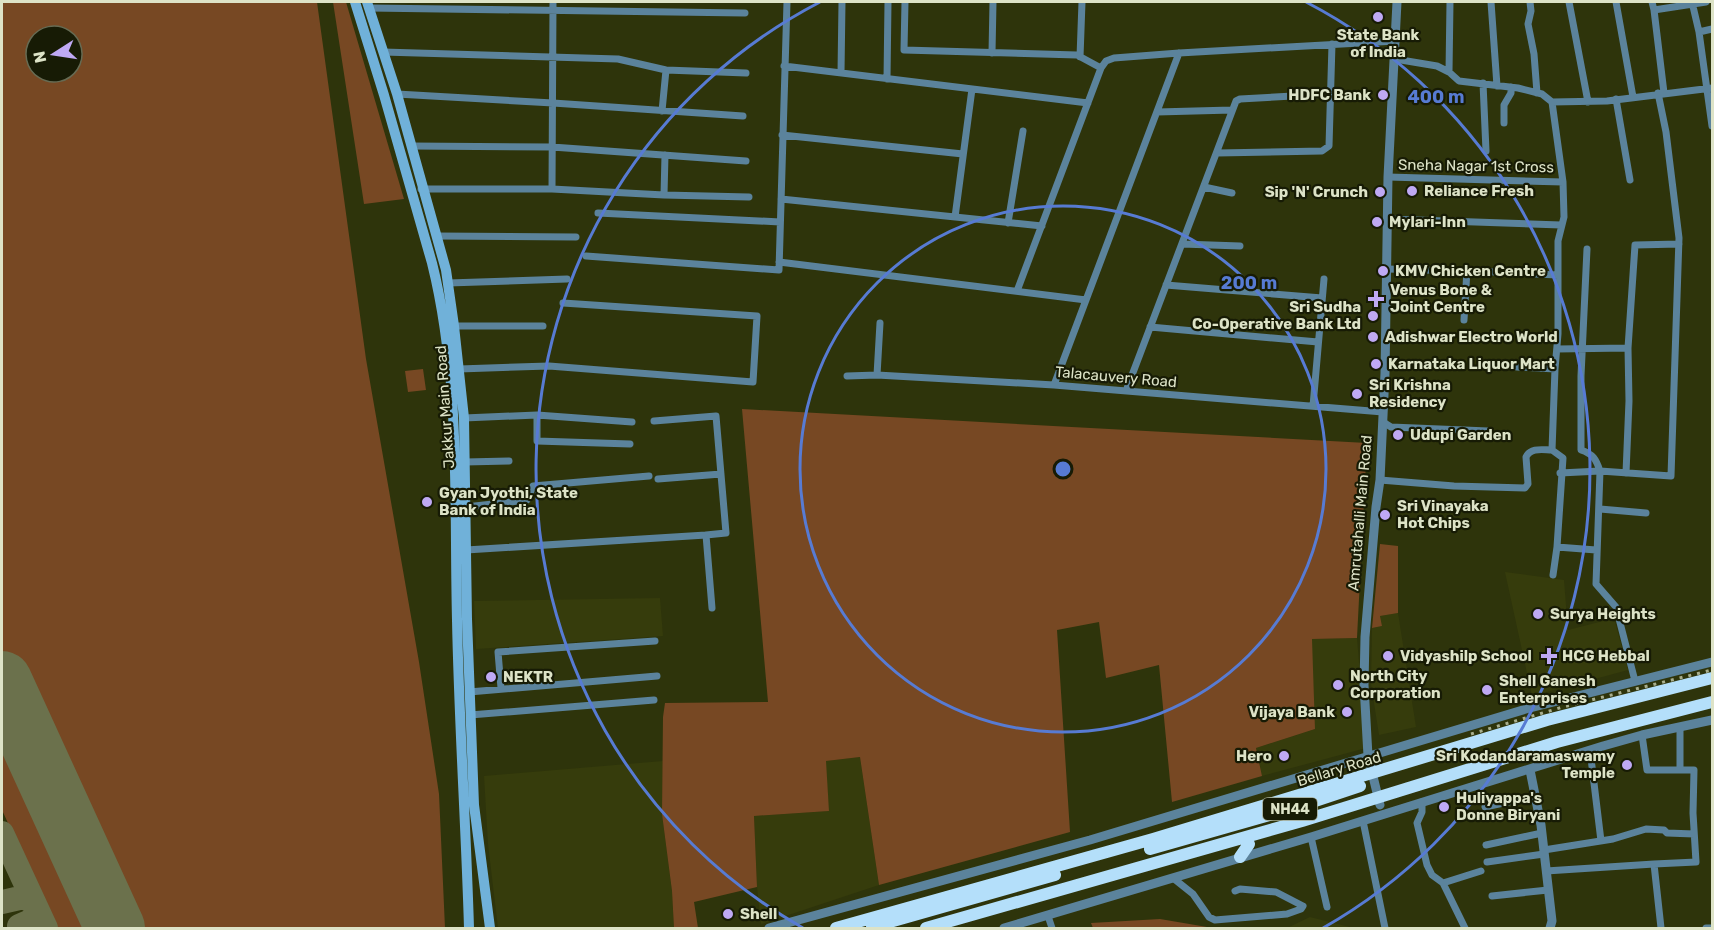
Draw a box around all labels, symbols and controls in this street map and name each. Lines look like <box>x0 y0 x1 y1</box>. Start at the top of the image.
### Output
marker: State Bank of India <box>1371 10 1385 24</box>
north arrow <box>24 24 84 84</box>
place label: State Bank of India <box>1337 26 1420 61</box>
text: N <box>29 49 50 65</box>
place label: HDFC Bank <box>1288 86 1371 104</box>
text: 400 m <box>1407 86 1465 108</box>
marker: HDFC Bank <box>1376 88 1390 102</box>
street label: Sneha Nagar 1st Cross <box>1398 156 1554 176</box>
place label: Reliance Fresh <box>1424 182 1534 200</box>
place label: Sip 'N' Crunch <box>1265 183 1368 201</box>
marker: Reliance Fresh <box>1405 184 1419 198</box>
marker: Sip 'N' Crunch <box>1373 185 1387 199</box>
place label: Mylari-Inn <box>1389 213 1466 231</box>
marker: Mylari-Inn <box>1370 215 1384 229</box>
place label: KMV Chicken Centre <box>1395 262 1546 280</box>
marker: KMV Chicken Centre <box>1376 264 1390 278</box>
text: 200 m <box>1221 272 1277 294</box>
place label: Venus Bone & Joint Centre <box>1390 281 1492 316</box>
marker: Venus Bone & Joint Centre <box>1367 290 1385 308</box>
place label: Sri Sudha Co-Operative Bank Ltd <box>1192 298 1361 333</box>
marker: Sri Sudha Co-Operative Bank Ltd <box>1366 309 1380 323</box>
place label: Adishwar Electro World <box>1385 328 1558 346</box>
marker: Adishwar Electro World <box>1366 330 1380 344</box>
street label: Jakkur Main Road <box>432 345 458 469</box>
place label: Karnataka Liquor Mart <box>1388 355 1555 373</box>
marker: Karnataka Liquor Mart <box>1369 357 1383 371</box>
street label: Talacauvery Road <box>1054 363 1178 391</box>
place label: Sri Krishna Residency <box>1369 376 1451 411</box>
marker: Sri Krishna Residency <box>1350 387 1364 401</box>
place label: Udupi Garden <box>1410 426 1511 444</box>
marker: Udupi Garden <box>1391 428 1405 442</box>
street label: Amrutahalli Main Road <box>1344 434 1376 592</box>
centre of rings <box>1053 459 1073 479</box>
place label: Gyan Jyothi, State Bank of India <box>439 484 578 519</box>
marker: Gyan Jyothi, State Bank of India <box>420 495 434 509</box>
place label: Sri Vinayaka Hot Chips <box>1397 497 1489 532</box>
marker: Sri Vinayaka Hot Chips <box>1378 508 1392 522</box>
place label: Surya Heights <box>1550 605 1656 623</box>
marker: Surya Heights <box>1531 607 1545 621</box>
place label: Vidyashilp School <box>1400 647 1532 665</box>
marker: HCG Hebbal <box>1540 647 1558 665</box>
place label: HCG Hebbal <box>1562 647 1650 665</box>
marker: Vidyashilp School <box>1381 649 1395 663</box>
place label: North City Corporation <box>1350 667 1441 702</box>
place label: NEKTR <box>503 668 553 686</box>
marker: NEKTR <box>484 670 498 684</box>
place label: Shell Ganesh Enterprises <box>1499 672 1596 707</box>
marker: North City Corporation <box>1331 678 1345 692</box>
marker: Shell Ganesh Enterprises <box>1480 683 1494 697</box>
place label: Vijaya Bank <box>1249 703 1335 721</box>
marker: Vijaya Bank <box>1340 705 1354 719</box>
place label: Hero <box>1236 747 1272 765</box>
place label: Sri Kodandaramaswamy Temple <box>1436 747 1615 782</box>
street label: Bellary Road <box>1295 748 1383 790</box>
marker: Hero <box>1277 749 1291 763</box>
marker: Sri Kodandaramaswamy Temple <box>1620 758 1634 772</box>
place label: Huliyappa's Donne Biryani <box>1456 789 1560 824</box>
road number: NH44 <box>1263 798 1317 820</box>
marker: Huliyappa's Donne Biryani <box>1437 800 1451 814</box>
place label: Shell <box>740 905 777 923</box>
marker: Shell <box>721 907 735 921</box>

